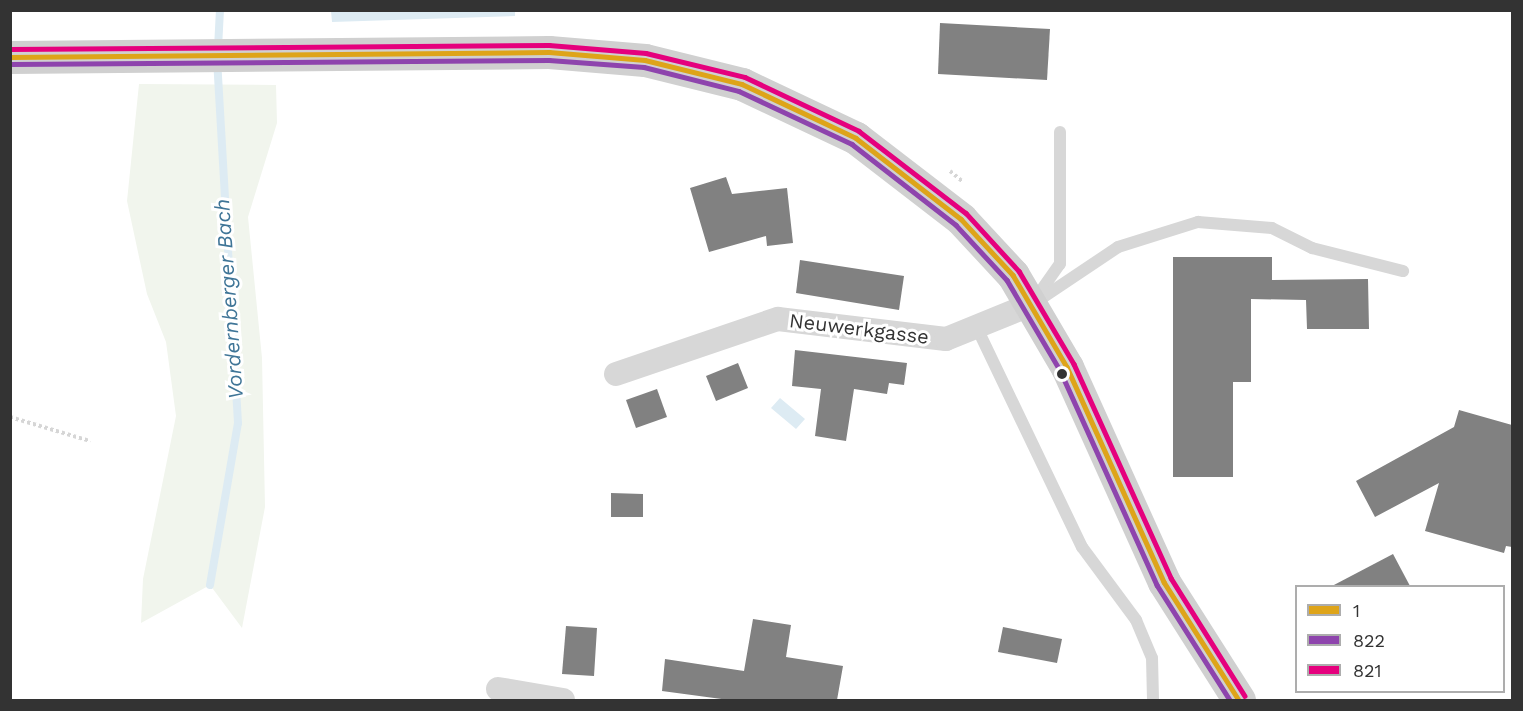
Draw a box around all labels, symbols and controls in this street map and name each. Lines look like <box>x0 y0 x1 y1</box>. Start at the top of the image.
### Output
water label: Vordernberger Bach <box>209 198 249 400</box>
street label: Neuwerkgasse <box>788 309 930 349</box>
unlabelled marker <box>1056 368 1068 380</box>
legend <box>1295 585 1505 693</box>
text: 1 <box>1353 600 1360 621</box>
text: 822 <box>1353 630 1385 651</box>
text: 821 <box>1353 660 1382 681</box>

